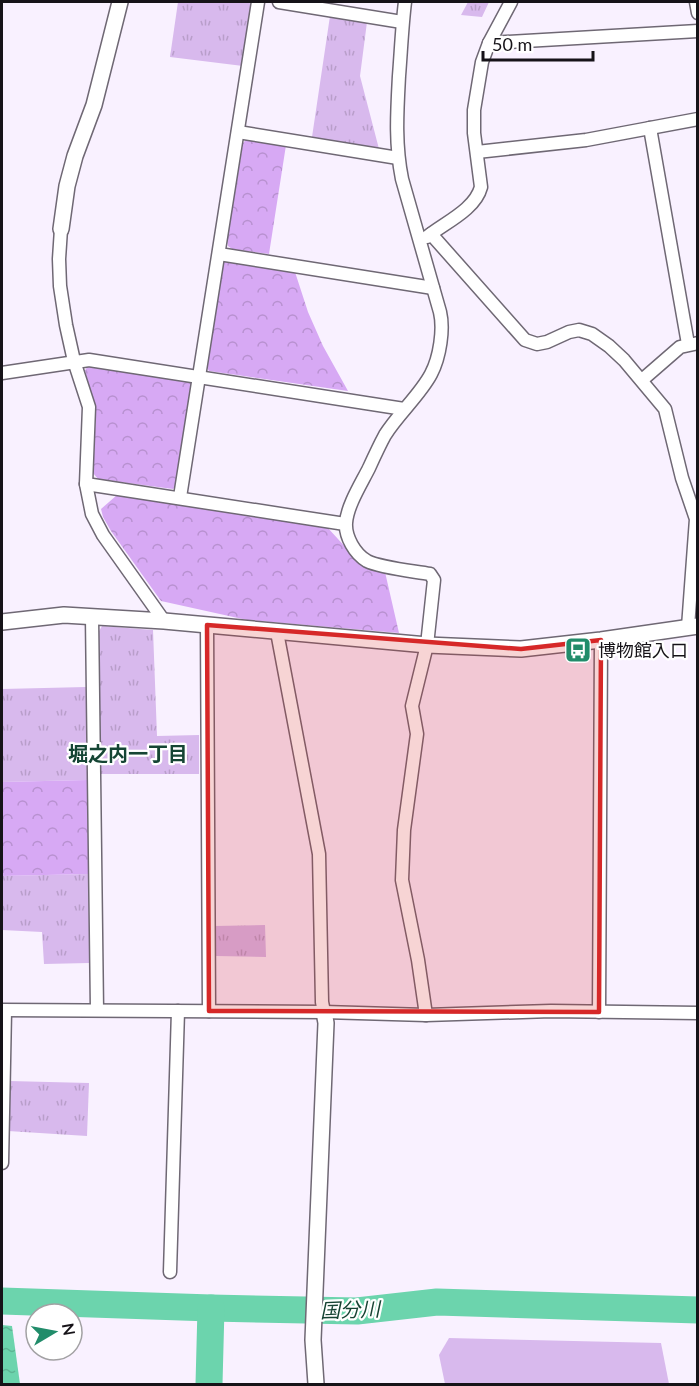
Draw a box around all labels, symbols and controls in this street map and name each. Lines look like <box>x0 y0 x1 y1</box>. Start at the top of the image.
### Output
scale bar <box>483 24 592 62</box>
text: 50 m <box>492 33 532 55</box>
bus stop icon: 博物館入口 <box>563 635 593 665</box>
place label: 博物館入口 <box>598 639 688 661</box>
district label: 堀之内一丁目 <box>68 741 188 765</box>
water label: 国分川 <box>320 1296 382 1322</box>
north arrow <box>24 1302 84 1362</box>
text: N <box>59 1322 80 1337</box>

